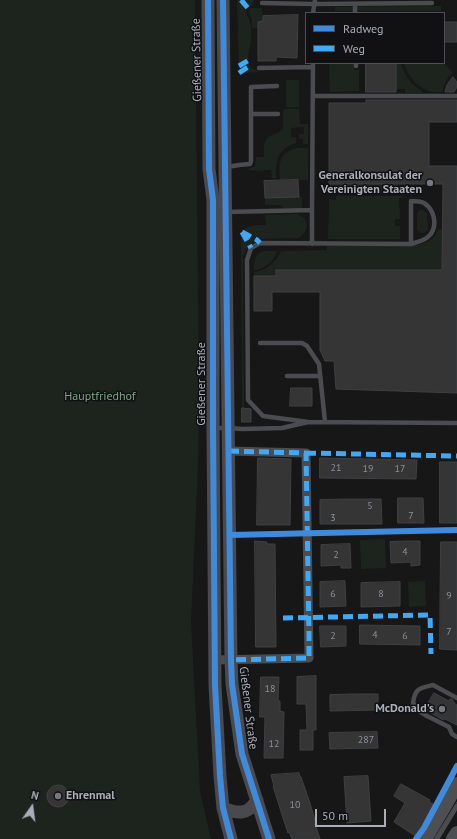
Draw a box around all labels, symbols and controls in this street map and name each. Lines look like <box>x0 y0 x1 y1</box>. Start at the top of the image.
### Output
legend <box>305 12 445 64</box>
street label: Gießener Straße <box>189 18 205 102</box>
text: Radweg <box>343 21 384 36</box>
text: Weg <box>343 41 365 56</box>
place label: Generalkonsulat der Vereinigten Staaten <box>319 169 422 197</box>
marker: Generalkonsulat der Vereinigten Staaten <box>425 178 435 188</box>
street label: Gießener Straße <box>195 342 209 426</box>
park label: Hauptfriedhof <box>64 390 136 404</box>
house number: 21 <box>331 462 341 474</box>
house number: 19 <box>363 463 373 475</box>
house number: 17 <box>395 463 405 475</box>
house number: 5 <box>367 500 373 512</box>
house number: 7 <box>408 510 414 522</box>
house number: 3 <box>330 512 336 524</box>
house number: 4 <box>402 546 408 558</box>
house number: 2 <box>333 549 339 561</box>
house number: 6 <box>330 588 336 600</box>
house number: 8 <box>378 588 384 600</box>
house number: 9 <box>446 590 452 602</box>
house number: 7 <box>446 626 452 638</box>
house number: 4 <box>372 629 378 641</box>
house number: 2 <box>330 630 336 642</box>
house number: 6 <box>402 630 408 642</box>
street label: Gießener Straße <box>236 666 260 750</box>
house number: 18 <box>265 683 275 695</box>
place label: McDonald's <box>375 702 434 716</box>
marker: McDonald's <box>437 704 447 714</box>
house number: 287 <box>358 734 374 746</box>
house number: 12 <box>269 738 279 750</box>
north arrow <box>12 787 52 827</box>
text: N <box>30 788 40 803</box>
place label: Ehrenmal <box>66 789 115 803</box>
marker: Ehrenmal <box>53 791 63 801</box>
house number: 10 <box>290 799 300 811</box>
scale bar <box>317 801 388 827</box>
text: 50 m <box>322 808 348 823</box>

